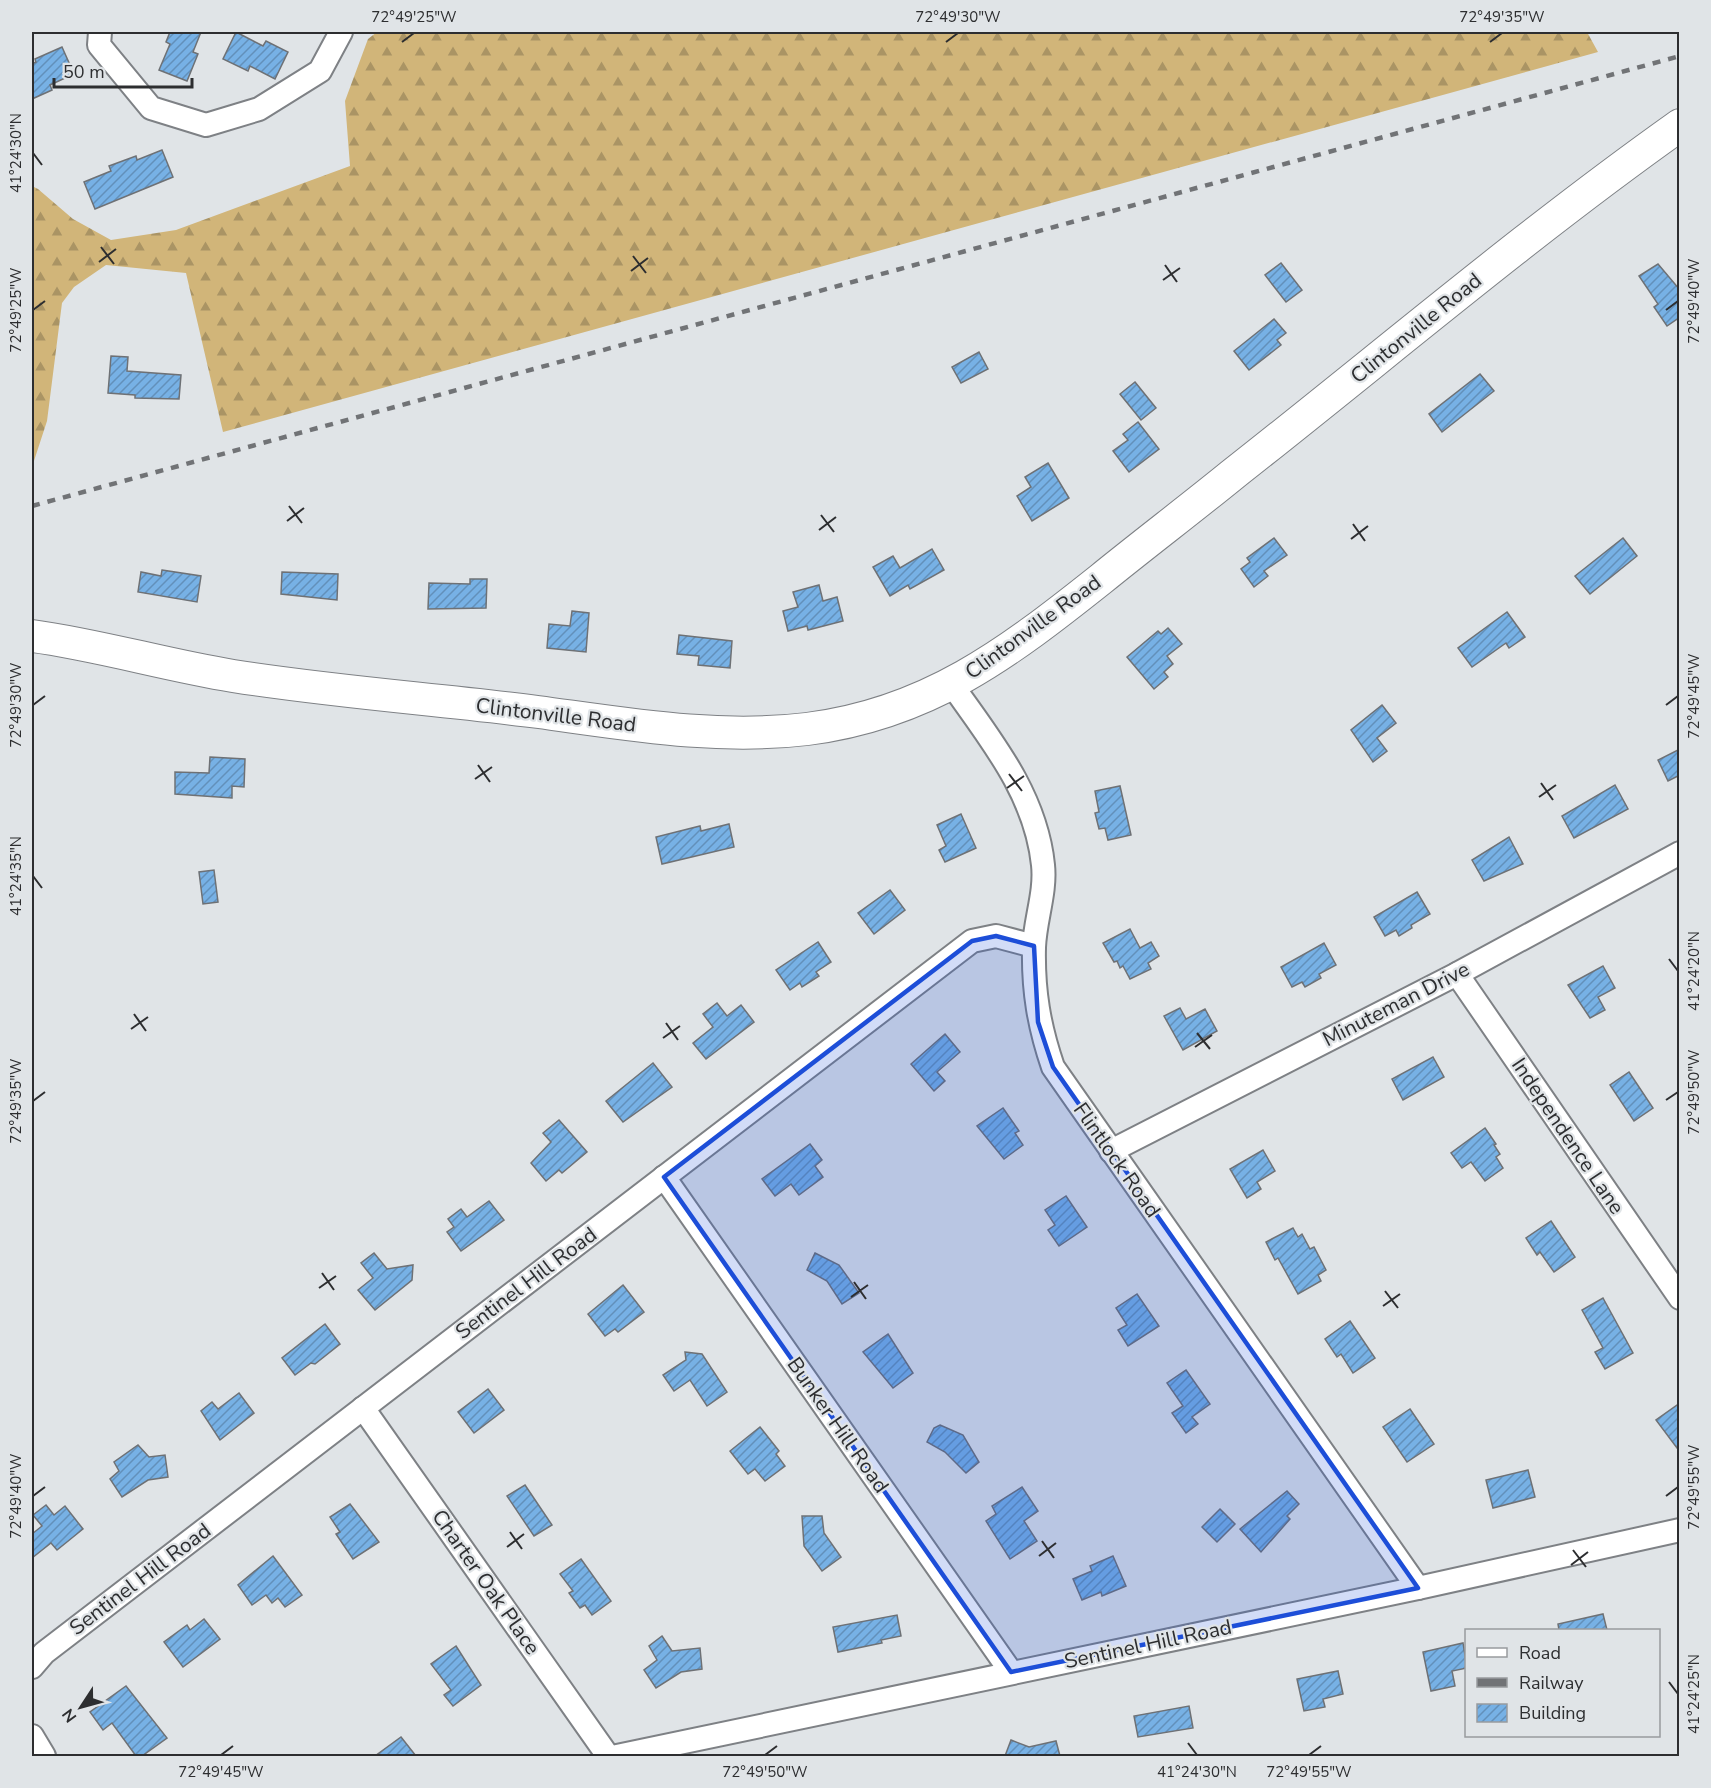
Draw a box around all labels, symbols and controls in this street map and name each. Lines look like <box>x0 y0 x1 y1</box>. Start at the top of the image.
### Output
text: 72°49'25"W <box>371 7 457 27</box>
text: 72°49'30"W <box>915 7 1001 27</box>
text: 72°49'35"W <box>1459 7 1545 27</box>
scale bar <box>54 51 192 89</box>
text: 50 m <box>63 60 105 84</box>
text: 41°24'30"N <box>6 113 26 193</box>
text: 72°49'40"W <box>1684 258 1704 344</box>
street label: Clintonville Road <box>1344 266 1488 390</box>
text: 72°49'25"W <box>6 267 26 353</box>
street label: Clintonville Road <box>960 568 1106 686</box>
text: 72°49'45"W <box>1684 653 1704 739</box>
text: 72°49'30"W <box>6 662 26 748</box>
street label: Clintonville Road <box>474 691 638 739</box>
text: 41°24'35"N <box>6 836 26 916</box>
text: 41°24'20"N <box>1684 931 1704 1011</box>
street label: Minuteman Drive <box>1318 955 1474 1053</box>
text: 72°49'50"W <box>1684 1049 1704 1135</box>
street label: Independence Lane <box>1505 1052 1631 1220</box>
text: 72°49'35"W <box>6 1058 26 1144</box>
street label: Flintlock Road <box>1067 1097 1167 1223</box>
street label: Sentinel Hill Road <box>449 1221 603 1345</box>
street label: Bunker Hill Road <box>781 1352 895 1498</box>
text: 72°49'55"W <box>1684 1444 1704 1530</box>
text: 72°49'40"W <box>6 1453 26 1539</box>
street label: Charter Oak Place <box>425 1504 547 1660</box>
street label: Sentinel Hill Road <box>63 1517 217 1641</box>
street label: Sentinel Hill Road <box>1062 1613 1234 1675</box>
legend <box>1465 1629 1660 1737</box>
text: Road <box>1519 1641 1561 1665</box>
text: 41°24'25"N <box>1684 1654 1704 1734</box>
text: Railway <box>1519 1671 1584 1695</box>
north arrow <box>51 1677 111 1737</box>
text: Building <box>1519 1701 1586 1725</box>
text: N <box>57 1704 82 1727</box>
text: 72°49'45"W <box>178 1762 264 1782</box>
text: 72°49'50"W <box>722 1762 808 1782</box>
text: 41°24'30"N <box>1157 1762 1237 1782</box>
text: 72°49'55"W <box>1266 1762 1352 1782</box>

